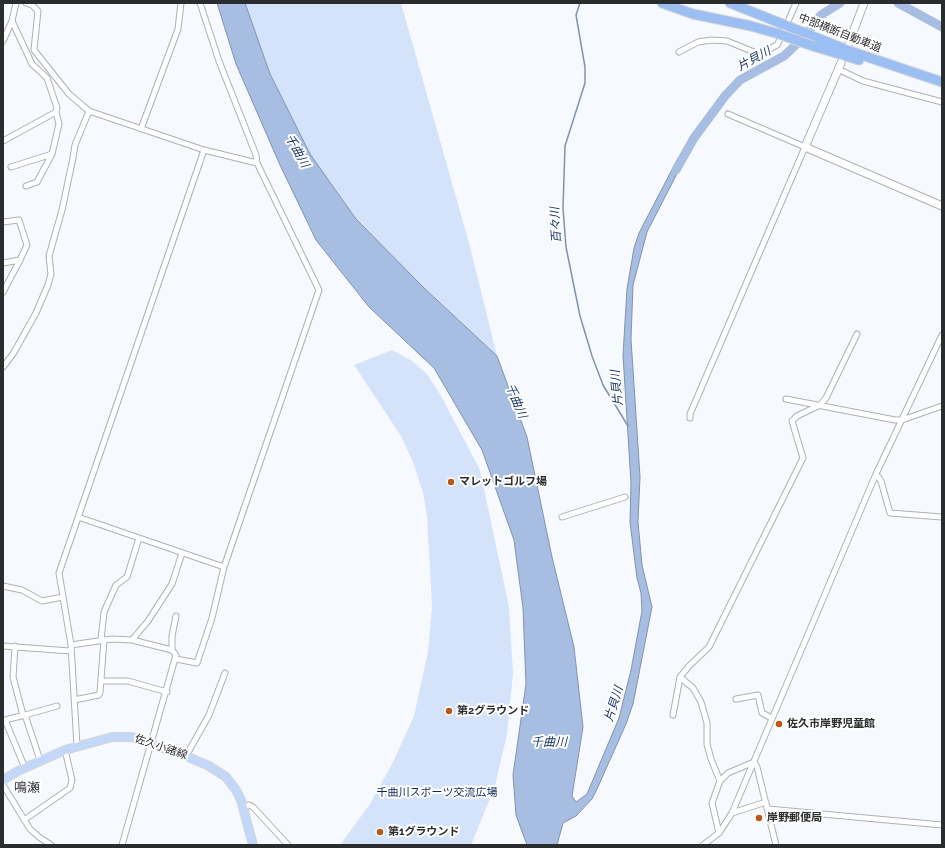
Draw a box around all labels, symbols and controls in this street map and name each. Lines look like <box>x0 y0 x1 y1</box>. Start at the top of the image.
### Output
street label: 中部横断自動車道 <box>797 11 883 55</box>
water label: 片貝川 <box>735 44 773 74</box>
water label: 千曲川 <box>282 132 312 170</box>
water label: 百々川 <box>548 207 564 243</box>
water label: 片貝川 <box>608 369 626 407</box>
water label: 千曲川 <box>502 382 530 420</box>
place label: マレットゴルフ場 <box>459 475 547 489</box>
marker: マレットゴルフ場 <box>446 477 456 487</box>
water label: 片貝川 <box>602 685 626 723</box>
place label: 第2グラウンド <box>457 704 529 718</box>
marker: 第2グラウンド <box>444 706 454 716</box>
place label: 佐久市岸野児童館 <box>787 717 875 731</box>
marker: 佐久市岸野児童館 <box>774 719 784 729</box>
street label: 佐久小諸線 <box>133 732 189 762</box>
water label: 千曲川 <box>531 735 567 749</box>
district label: 鳴瀬 <box>14 780 40 796</box>
park label: 千曲川スポーツ交流広場 <box>377 786 497 800</box>
place label: 岸野郵便局 <box>767 811 822 825</box>
marker: 岸野郵便局 <box>754 813 764 823</box>
place label: 第1グラウンド <box>388 825 459 839</box>
marker: 第1グラウンド <box>375 827 385 837</box>

